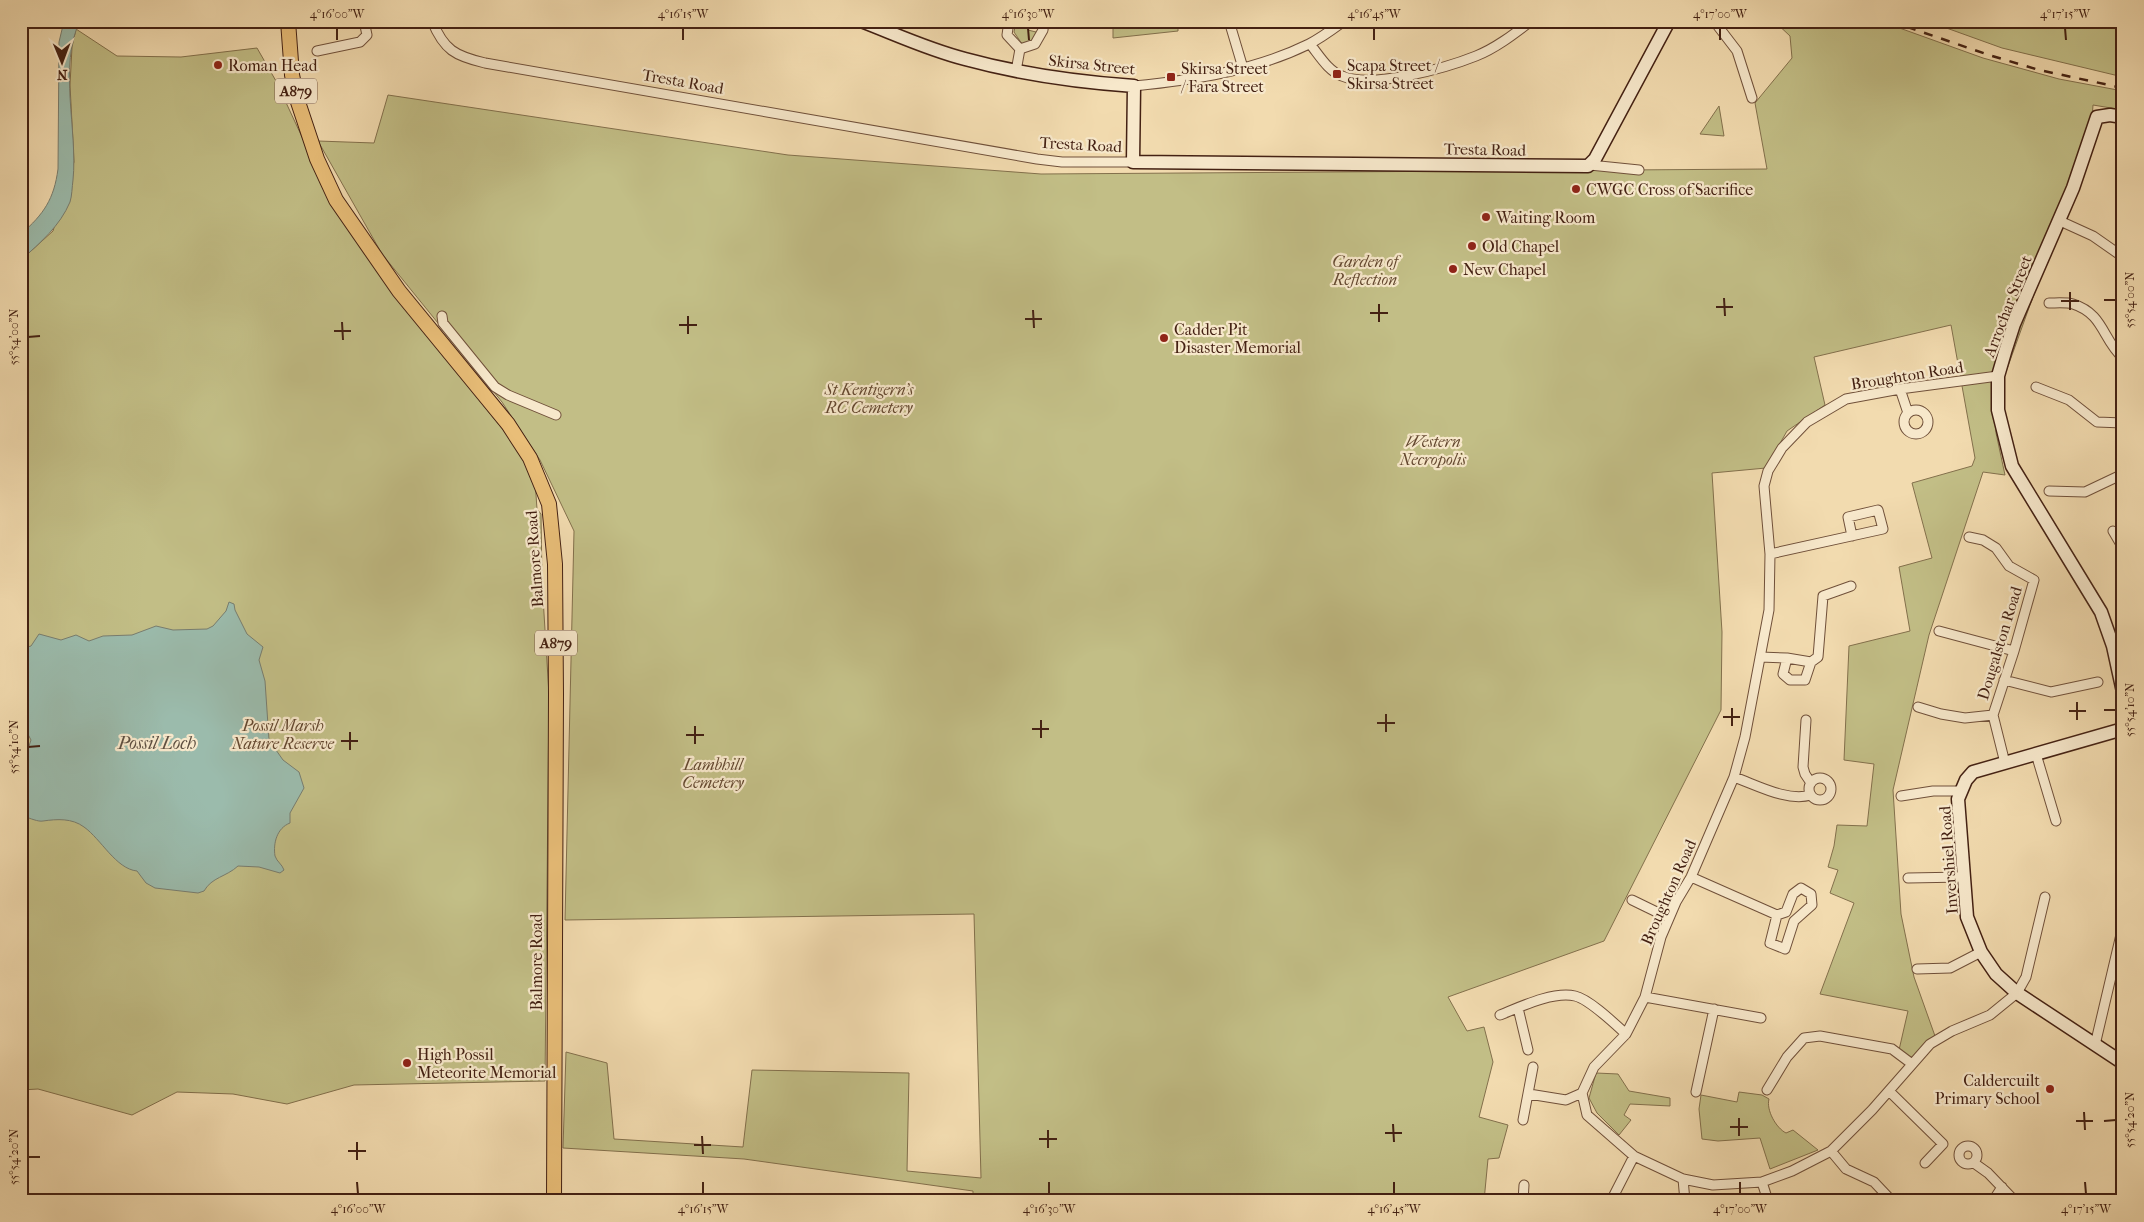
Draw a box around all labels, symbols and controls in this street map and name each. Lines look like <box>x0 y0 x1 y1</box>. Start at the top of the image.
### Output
text: 4°16'00"W <box>310 7 365 21</box>
text: 4°16'15"W <box>658 7 710 21</box>
text: 4°16'30"W <box>1002 7 1056 21</box>
text: 4°16'45"W <box>1347 7 1402 21</box>
text: 4°17'00"W <box>1693 7 1748 21</box>
text: 4°17'15"W <box>2040 7 2091 21</box>
north arrow <box>38 38 88 88</box>
street label: Skirsa Street <box>1048 51 1136 79</box>
place label: Roman Head <box>228 56 318 75</box>
place label: Scapa Street / Skirsa Street <box>1347 56 1441 93</box>
marker: Roman Head <box>212 59 224 71</box>
place label: Skirsa Street / Fara Street <box>1180 59 1268 96</box>
street label: Tresta Road <box>641 65 725 98</box>
text: N <box>56 66 68 83</box>
marker: Scapa Street / Skirsa Street <box>1331 68 1343 80</box>
marker: Skirsa Street / Fara Street <box>1165 71 1177 83</box>
road number: A879 <box>275 78 317 104</box>
street label: Tresta Road <box>1039 133 1123 156</box>
street label: Tresta Road <box>1444 139 1527 160</box>
place label: CWGC Cross of Sacrifice <box>1586 180 1753 199</box>
marker: CWGC Cross of Sacrifice <box>1570 183 1582 195</box>
place label: Waiting Room <box>1495 208 1596 227</box>
marker: Waiting Room <box>1480 211 1492 223</box>
place label: Old Chapel <box>1482 237 1560 256</box>
marker: Old Chapel <box>1466 240 1478 252</box>
park label: Garden of Reflection <box>1332 252 1401 289</box>
street label: Arrochar Street <box>1979 252 2036 361</box>
place label: New Chapel <box>1463 260 1547 279</box>
marker: New Chapel <box>1447 263 1459 275</box>
text: 55°54'00"N <box>2123 272 2137 328</box>
text: 55°54'00"N <box>7 309 21 365</box>
place label: Cadder Pit Disaster Memorial <box>1174 320 1302 357</box>
marker: Cadder Pit Disaster Memorial <box>1158 332 1170 344</box>
street label: Broughton Road <box>1850 357 1965 394</box>
park label: St Kentigern's RC Cemetery <box>824 380 915 417</box>
park label: Western Necropolis <box>1399 432 1467 469</box>
street label: Balmore Road <box>522 510 547 608</box>
street label: Dougalston Road <box>1973 584 2026 702</box>
road number: A879 <box>535 630 577 656</box>
text: 55°54'10"N <box>2123 683 2137 737</box>
park label: Possil Marsh Nature Reserve <box>231 716 335 753</box>
text: 55°54'10"N <box>7 720 21 774</box>
water label: Possil Loch <box>117 733 196 754</box>
park label: Lambhill Cemetery <box>682 755 745 792</box>
street label: Invershiel Road <box>1935 805 1962 915</box>
street label: Broughton Road <box>1637 836 1700 948</box>
street label: Balmore Road <box>527 913 546 1011</box>
place label: High Possil Meteorite Memorial <box>417 1045 557 1082</box>
marker: High Possil Meteorite Memorial <box>401 1057 413 1069</box>
place label: Caldercuilt Primary School <box>1935 1071 2041 1108</box>
marker: Caldercuilt Primary School <box>2044 1083 2056 1095</box>
text: 55°54'20"N <box>2123 1092 2137 1148</box>
text: 55°54'20"N <box>7 1129 21 1185</box>
text: 4°16'00"W <box>331 1202 386 1216</box>
text: 4°16'15"W <box>678 1202 730 1216</box>
text: 4°16'30"W <box>1023 1202 1077 1216</box>
text: 4°16'45"W <box>1367 1202 1422 1216</box>
text: 4°17'00"W <box>1713 1202 1768 1216</box>
text: 4°17'15"W <box>2061 1202 2112 1216</box>

